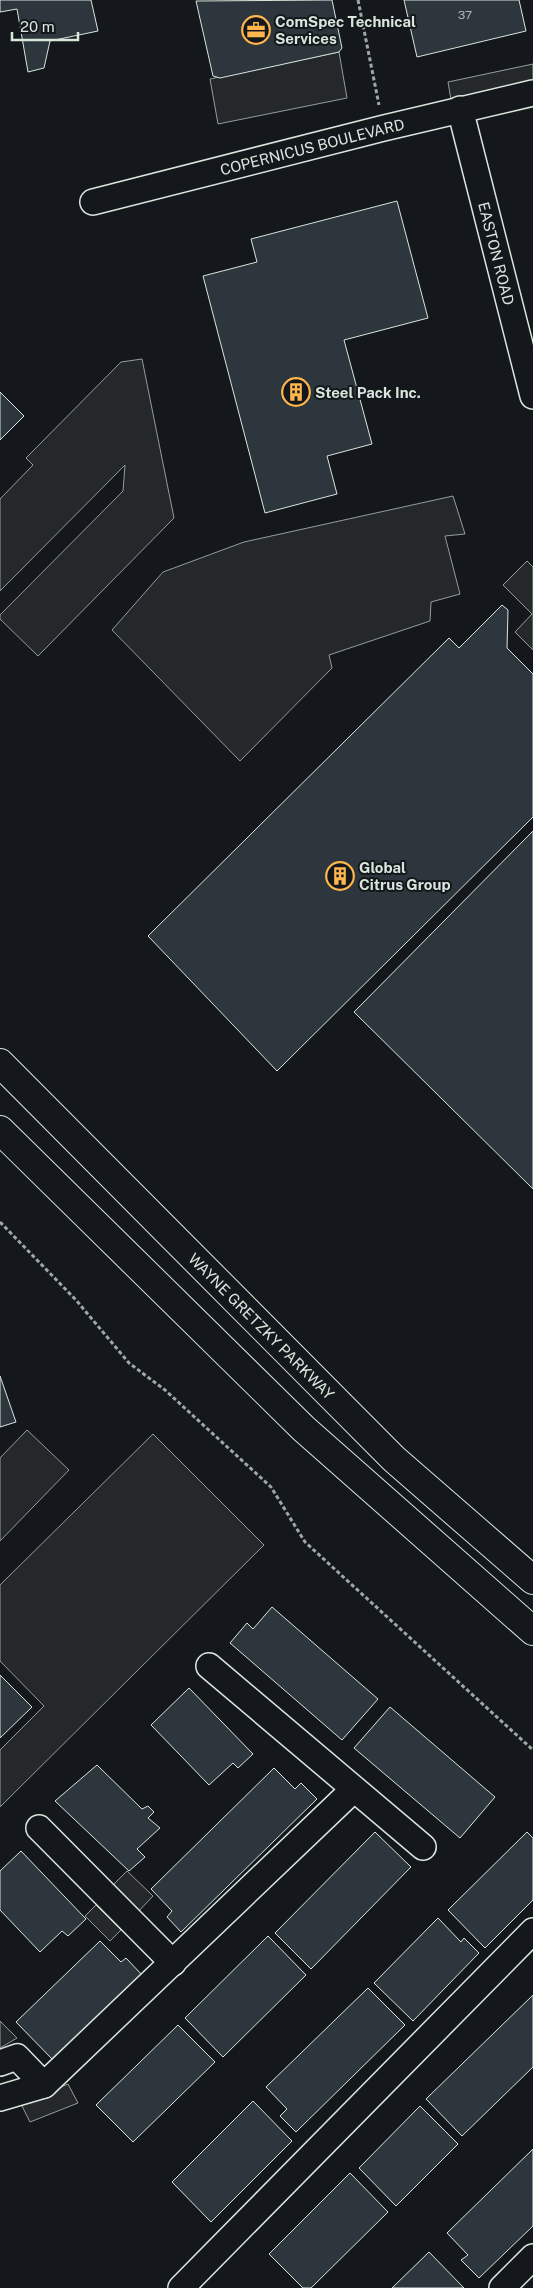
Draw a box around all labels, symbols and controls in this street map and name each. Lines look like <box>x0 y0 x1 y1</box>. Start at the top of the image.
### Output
house number: 37 <box>458 8 472 22</box>
scale bar <box>12 10 79 42</box>
place label: ComSpec Technical Services <box>275 13 416 47</box>
office icon: ComSpec Technical Services <box>241 15 271 45</box>
text: 20 m <box>20 18 55 35</box>
street label: COPERNICUS BOULEVARD <box>218 115 406 178</box>
street label: EASTON ROAD <box>475 200 518 307</box>
building icon: Steel Pack Inc. <box>281 377 311 407</box>
place label: Steel Pack Inc. <box>315 384 421 401</box>
place label: Global Citrus Group <box>359 859 451 893</box>
building icon: Global Citrus Group <box>325 861 355 891</box>
street label: WAYNE GRETZKY PARKWAY <box>185 1249 338 1403</box>

